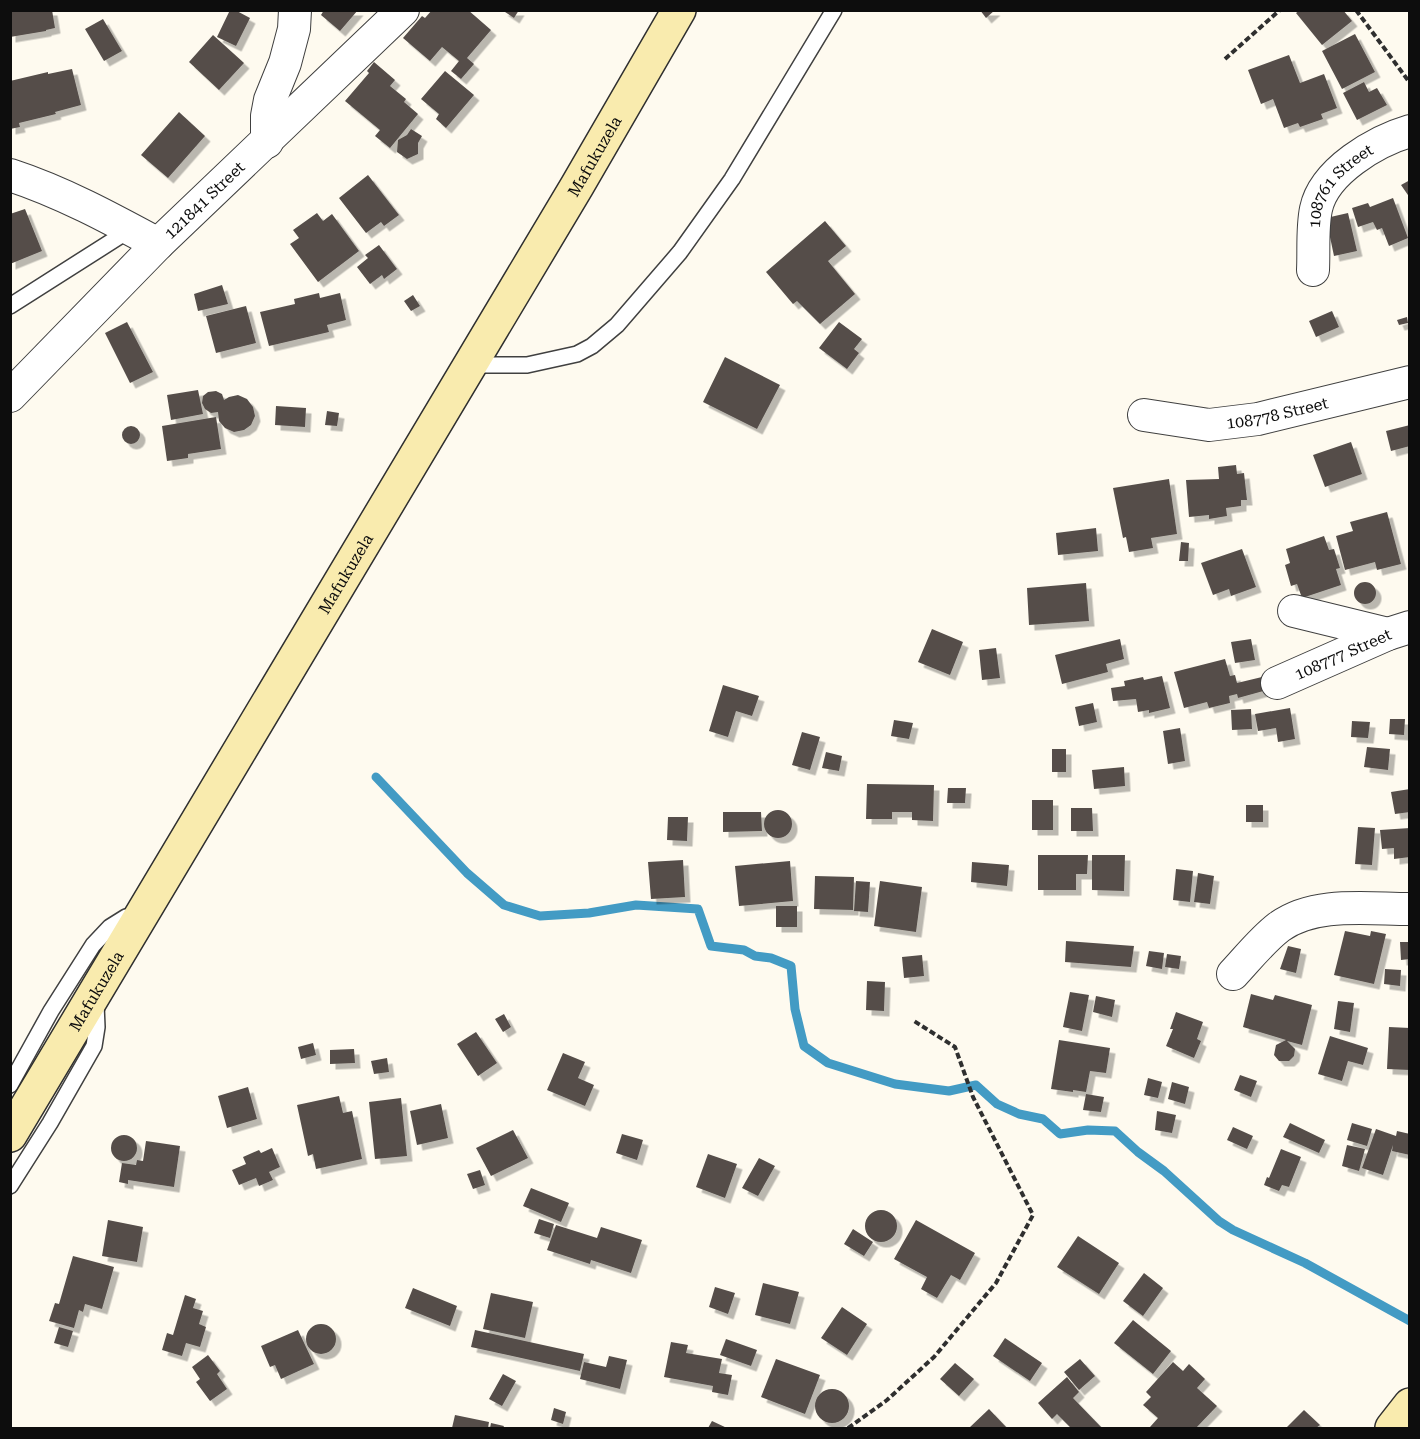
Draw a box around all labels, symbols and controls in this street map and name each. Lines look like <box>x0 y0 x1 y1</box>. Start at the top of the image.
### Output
street label: Mafukuzela <box>564 112 625 200</box>
street label: 108761 Street <box>1304 140 1376 229</box>
street label: 121841 Street <box>160 157 248 243</box>
street label: 108778 Street <box>1225 393 1330 432</box>
street label: Mafukuzela <box>314 530 377 617</box>
street label: 108777 Street <box>1292 624 1394 684</box>
street label: Mafukuzela <box>65 947 128 1034</box>

